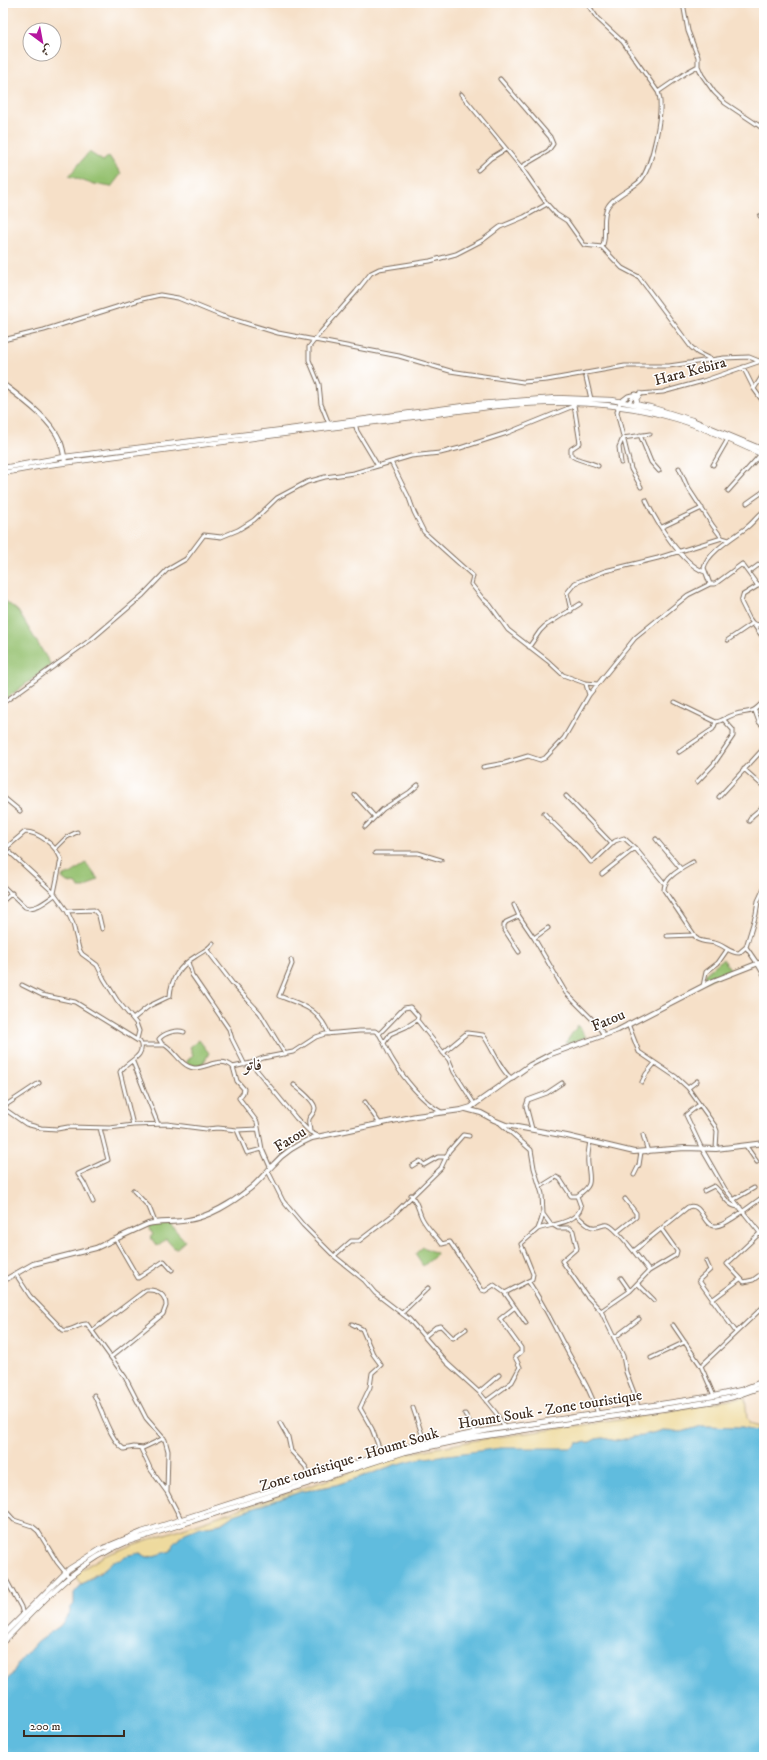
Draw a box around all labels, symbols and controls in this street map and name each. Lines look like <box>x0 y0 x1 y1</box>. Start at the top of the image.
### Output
north arrow <box>22 22 62 62</box>
text: ش <box>38 41 55 59</box>
street label: Hara Kebira <box>652 353 729 390</box>
street label: Fatou <box>589 1005 628 1036</box>
district label: فاتو <box>242 1054 262 1076</box>
street label: Fatou <box>271 1122 310 1157</box>
street label: Houmt Souk - Zone touristique <box>457 1386 643 1433</box>
street label: Zone touristique - Houmt Souk <box>257 1423 441 1496</box>
scale bar <box>24 1712 124 1738</box>
text: 200 m <box>30 1719 60 1734</box>

